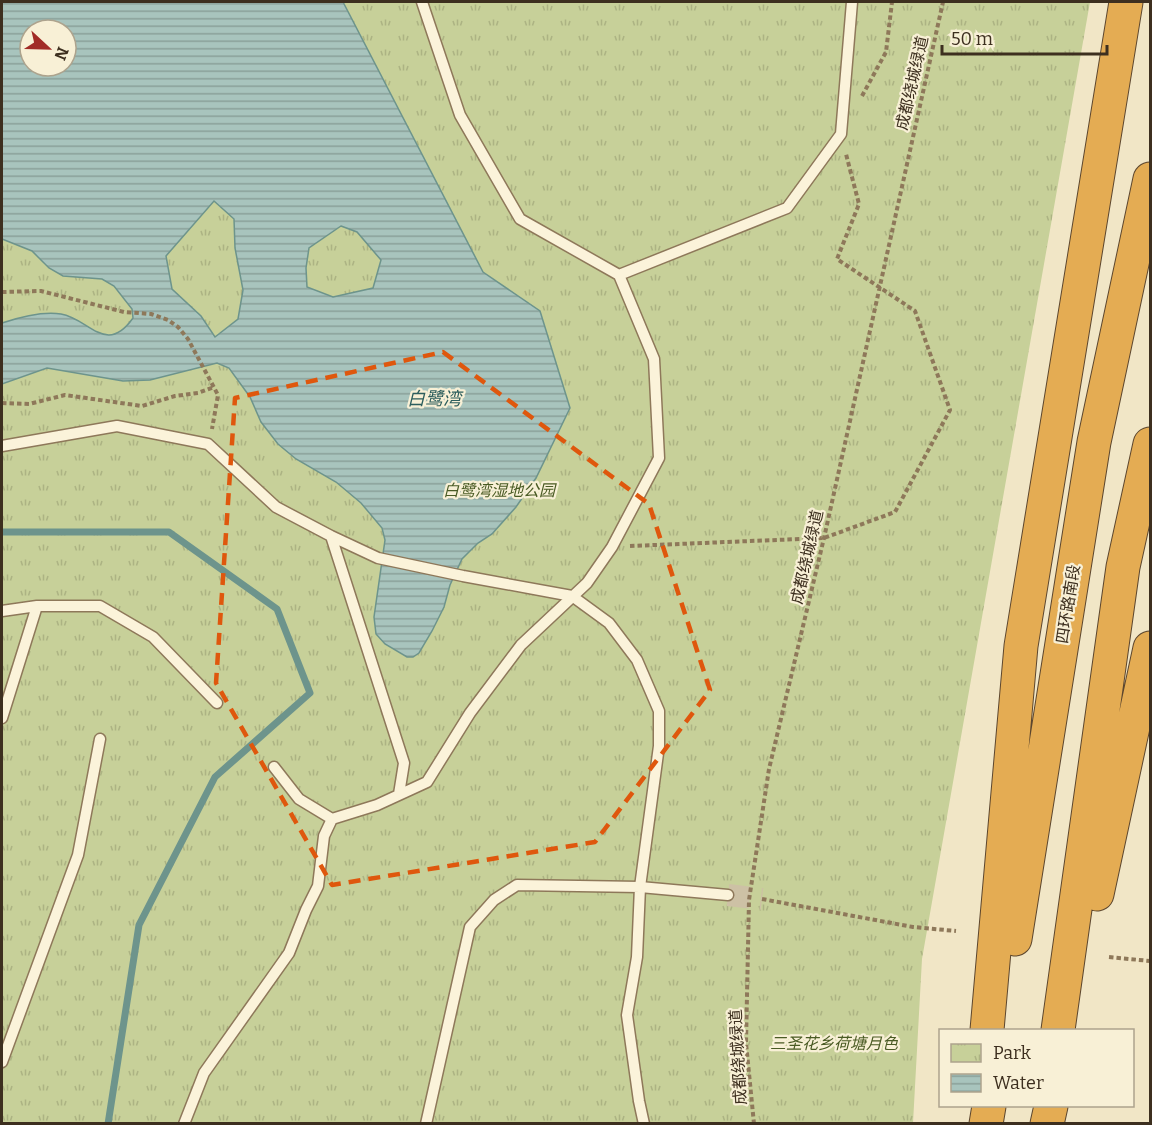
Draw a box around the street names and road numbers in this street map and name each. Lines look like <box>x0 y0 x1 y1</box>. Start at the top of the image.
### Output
street label: 成都绕城绿道 <box>892 34 932 132</box>
street label: 成都绕城绿道 <box>787 508 827 606</box>
street label: 四环路南段 <box>1052 563 1084 645</box>
street label: 成都绕城绿道 <box>726 1009 750 1105</box>

